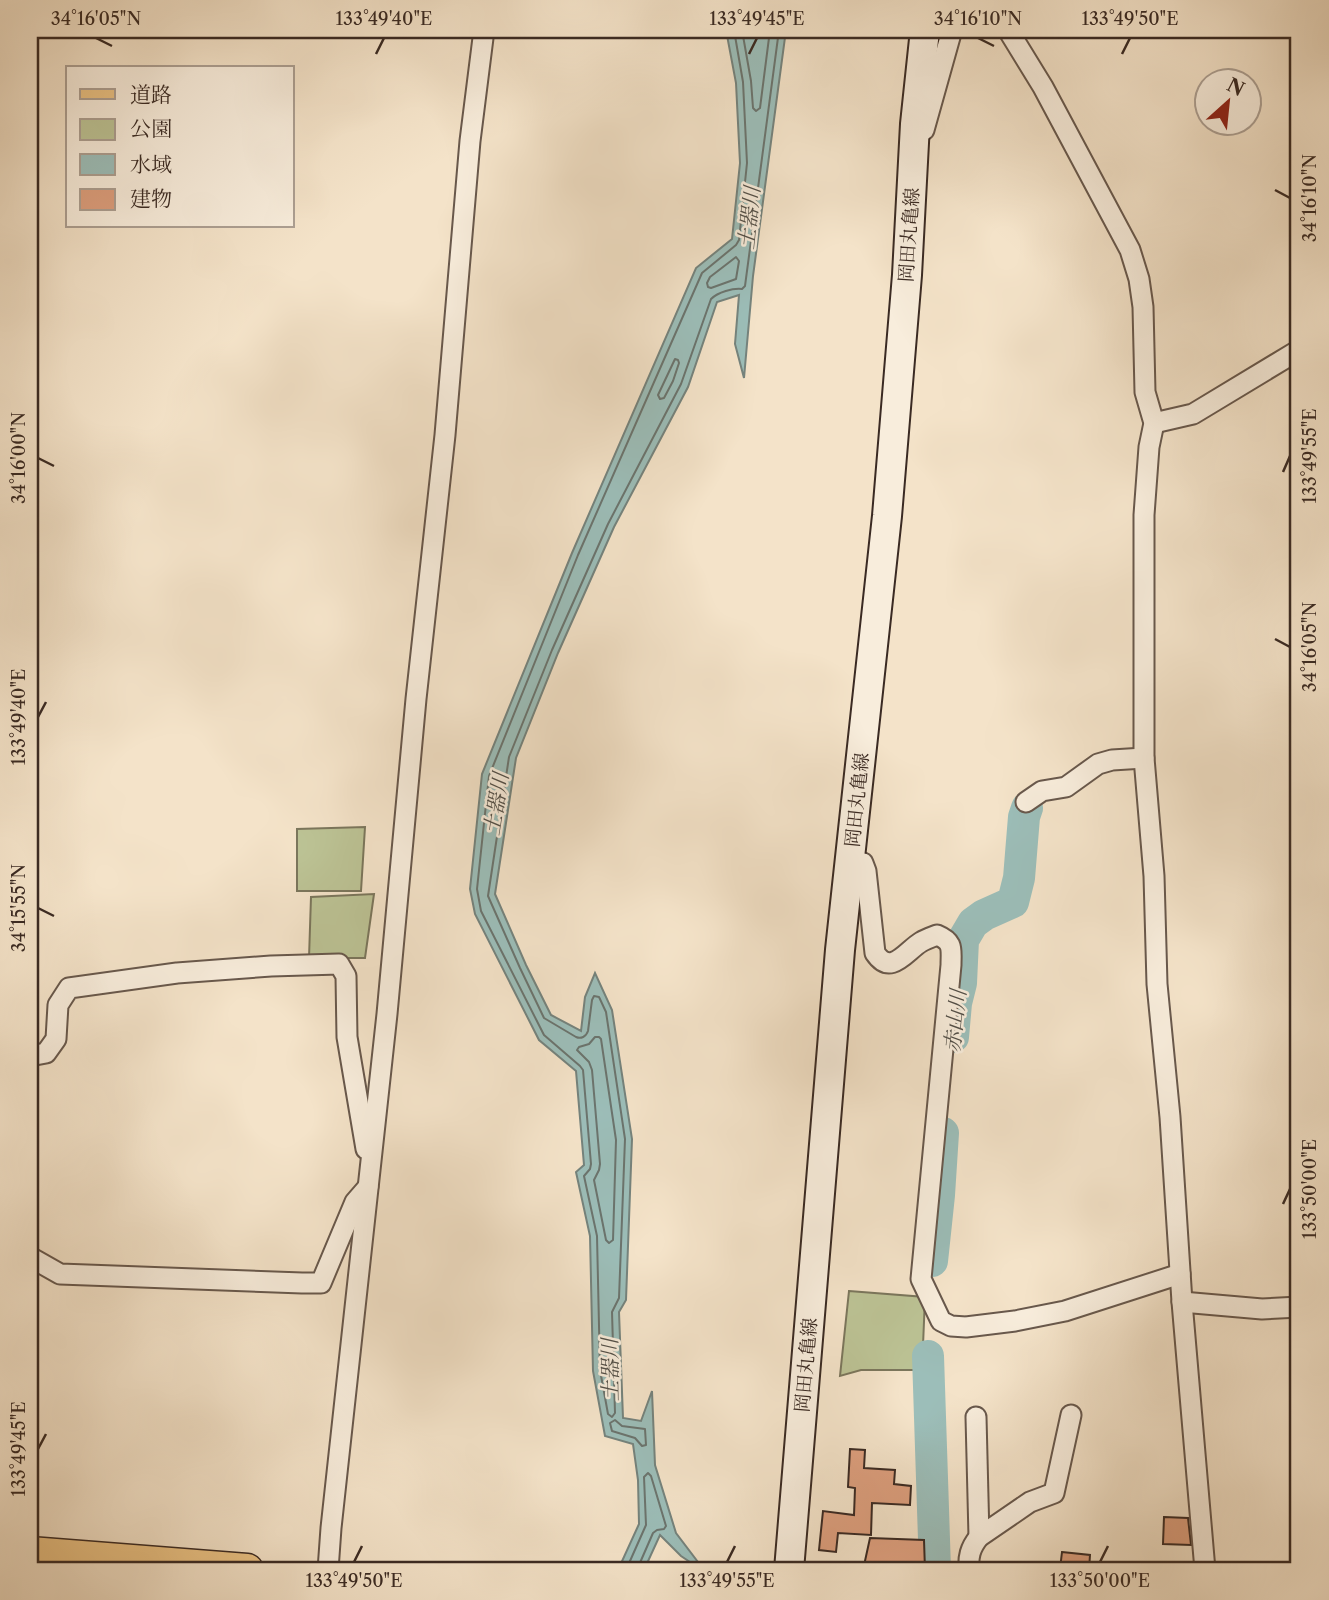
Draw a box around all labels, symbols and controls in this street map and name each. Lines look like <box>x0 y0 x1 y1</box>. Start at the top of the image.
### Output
text: 34°16'05"N <box>51 8 141 30</box>
text: 133°49'40"E <box>336 8 432 30</box>
text: 133°49'45"E <box>709 8 805 30</box>
text: 34°16'10"N <box>934 8 1022 30</box>
text: 133°49'50"E <box>1081 8 1179 30</box>
legend <box>66 66 294 228</box>
north arrow <box>1192 66 1262 136</box>
text: N <box>1223 73 1248 101</box>
text: 道路 <box>130 82 172 107</box>
text: 公園 <box>130 116 172 141</box>
text: 水域 <box>130 152 172 177</box>
text: 34°16'10"N <box>1299 154 1321 242</box>
water label: 土器川 <box>733 183 765 251</box>
text: 建物 <box>130 186 172 211</box>
street label: 岡田丸亀線 <box>894 187 924 283</box>
text: 133°49'55"E <box>1299 408 1321 504</box>
text: 34°16'00"N <box>8 412 30 504</box>
text: 34°16'05"N <box>1299 602 1321 692</box>
text: 133°49'40"E <box>8 669 30 765</box>
street label: 岡田丸亀線 <box>841 752 873 848</box>
water label: 土器川 <box>479 769 514 837</box>
text: 34°15'55"N <box>8 864 30 952</box>
water label: 赤山川 <box>939 986 971 1054</box>
text: 133°50'00"E <box>1299 1139 1321 1239</box>
street label: 岡田丸亀線 <box>790 1317 822 1413</box>
water label: 土器川 <box>597 1336 623 1402</box>
text: 133°49'45"E <box>8 1401 30 1497</box>
text: 133°49'50"E <box>305 1570 403 1592</box>
text: 133°49'55"E <box>679 1570 775 1592</box>
text: 133°50'00"E <box>1050 1570 1150 1592</box>

